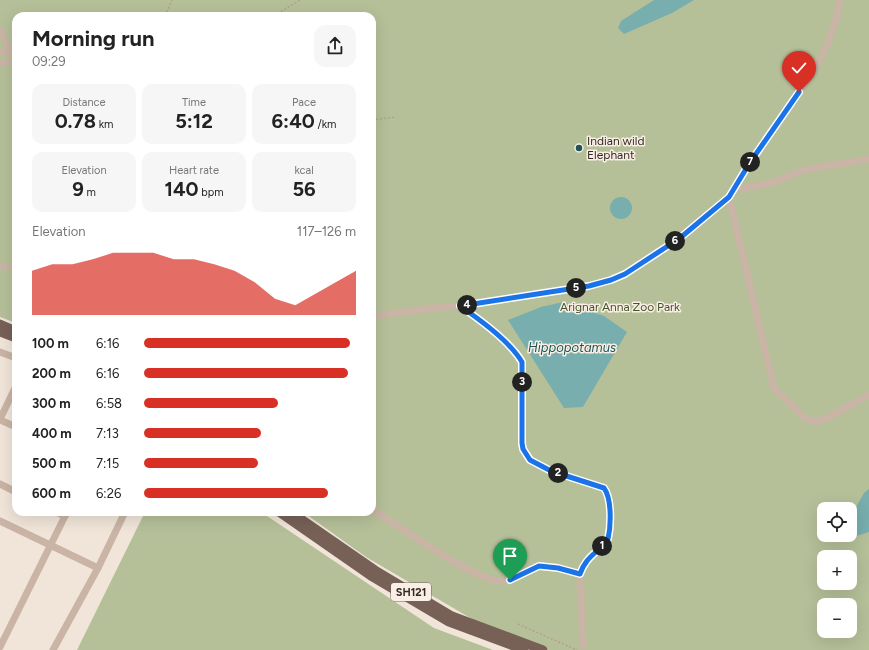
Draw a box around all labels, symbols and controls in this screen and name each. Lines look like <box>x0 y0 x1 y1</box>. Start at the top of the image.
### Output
text: Morning run <box>32 25 155 52</box>
button: share <box>314 25 356 67</box>
pin <box>782 51 816 92</box>
text: 09:29 <box>32 54 66 69</box>
icon: check <box>788 57 810 79</box>
text: Distance <box>62 96 106 109</box>
text: Time <box>182 96 206 109</box>
text: Pace <box>292 96 316 109</box>
text: 0.78 <box>55 109 96 133</box>
text: 5:12 <box>175 109 213 133</box>
text: 6:40 <box>272 109 315 133</box>
text: km <box>96 118 113 131</box>
text: /km <box>315 118 336 131</box>
place label: Indian wild Elephant <box>587 134 644 162</box>
marker: Indian wild Elephant <box>574 143 584 153</box>
pin: 7 <box>740 152 760 172</box>
text: 7 <box>747 155 753 168</box>
text: Elevation <box>61 164 107 177</box>
text: Heart rate <box>169 164 219 177</box>
text: kcal <box>294 164 314 177</box>
text: 9 <box>72 177 84 201</box>
text: 140 <box>164 177 199 201</box>
text: 56 <box>292 177 316 201</box>
text: m <box>84 186 96 199</box>
text: bpm <box>199 186 224 199</box>
text: Elevation <box>32 224 85 239</box>
text: 117–126 m <box>297 224 356 239</box>
pin: 6 <box>665 231 685 251</box>
text: 6 <box>672 234 678 247</box>
pin: 5 <box>566 278 586 298</box>
text: 5 <box>573 281 579 294</box>
pin: 4 <box>457 295 477 315</box>
text: 4 <box>464 298 470 311</box>
park label: Arignar Anna Zoo Park <box>560 300 680 314</box>
text: 100 m <box>32 336 69 351</box>
text: 6:16 <box>96 336 119 351</box>
water label: Hippopotamus <box>528 340 616 355</box>
text: 200 m <box>32 366 71 381</box>
text: 6:16 <box>96 366 119 381</box>
pin: 3 <box>512 372 532 392</box>
text: 3 <box>519 375 525 388</box>
text: 300 m <box>32 396 71 411</box>
text: 6:58 <box>96 396 122 411</box>
text: 400 m <box>32 426 72 441</box>
text: 7:13 <box>96 426 119 441</box>
text: 500 m <box>32 456 71 471</box>
text: 7:15 <box>96 456 119 471</box>
pin: 2 <box>548 463 568 483</box>
text: 2 <box>555 466 561 479</box>
text: 600 m <box>32 486 71 501</box>
text: 6:26 <box>96 486 121 501</box>
map controls <box>817 502 857 638</box>
button: locate <box>817 502 857 542</box>
pin: 1 <box>592 536 612 556</box>
pin <box>493 539 527 580</box>
text: 1 <box>600 539 604 552</box>
icon: arrive <box>499 545 521 567</box>
button: + <box>817 550 857 590</box>
road number: SH121 <box>391 583 431 601</box>
button: − <box>817 598 857 638</box>

